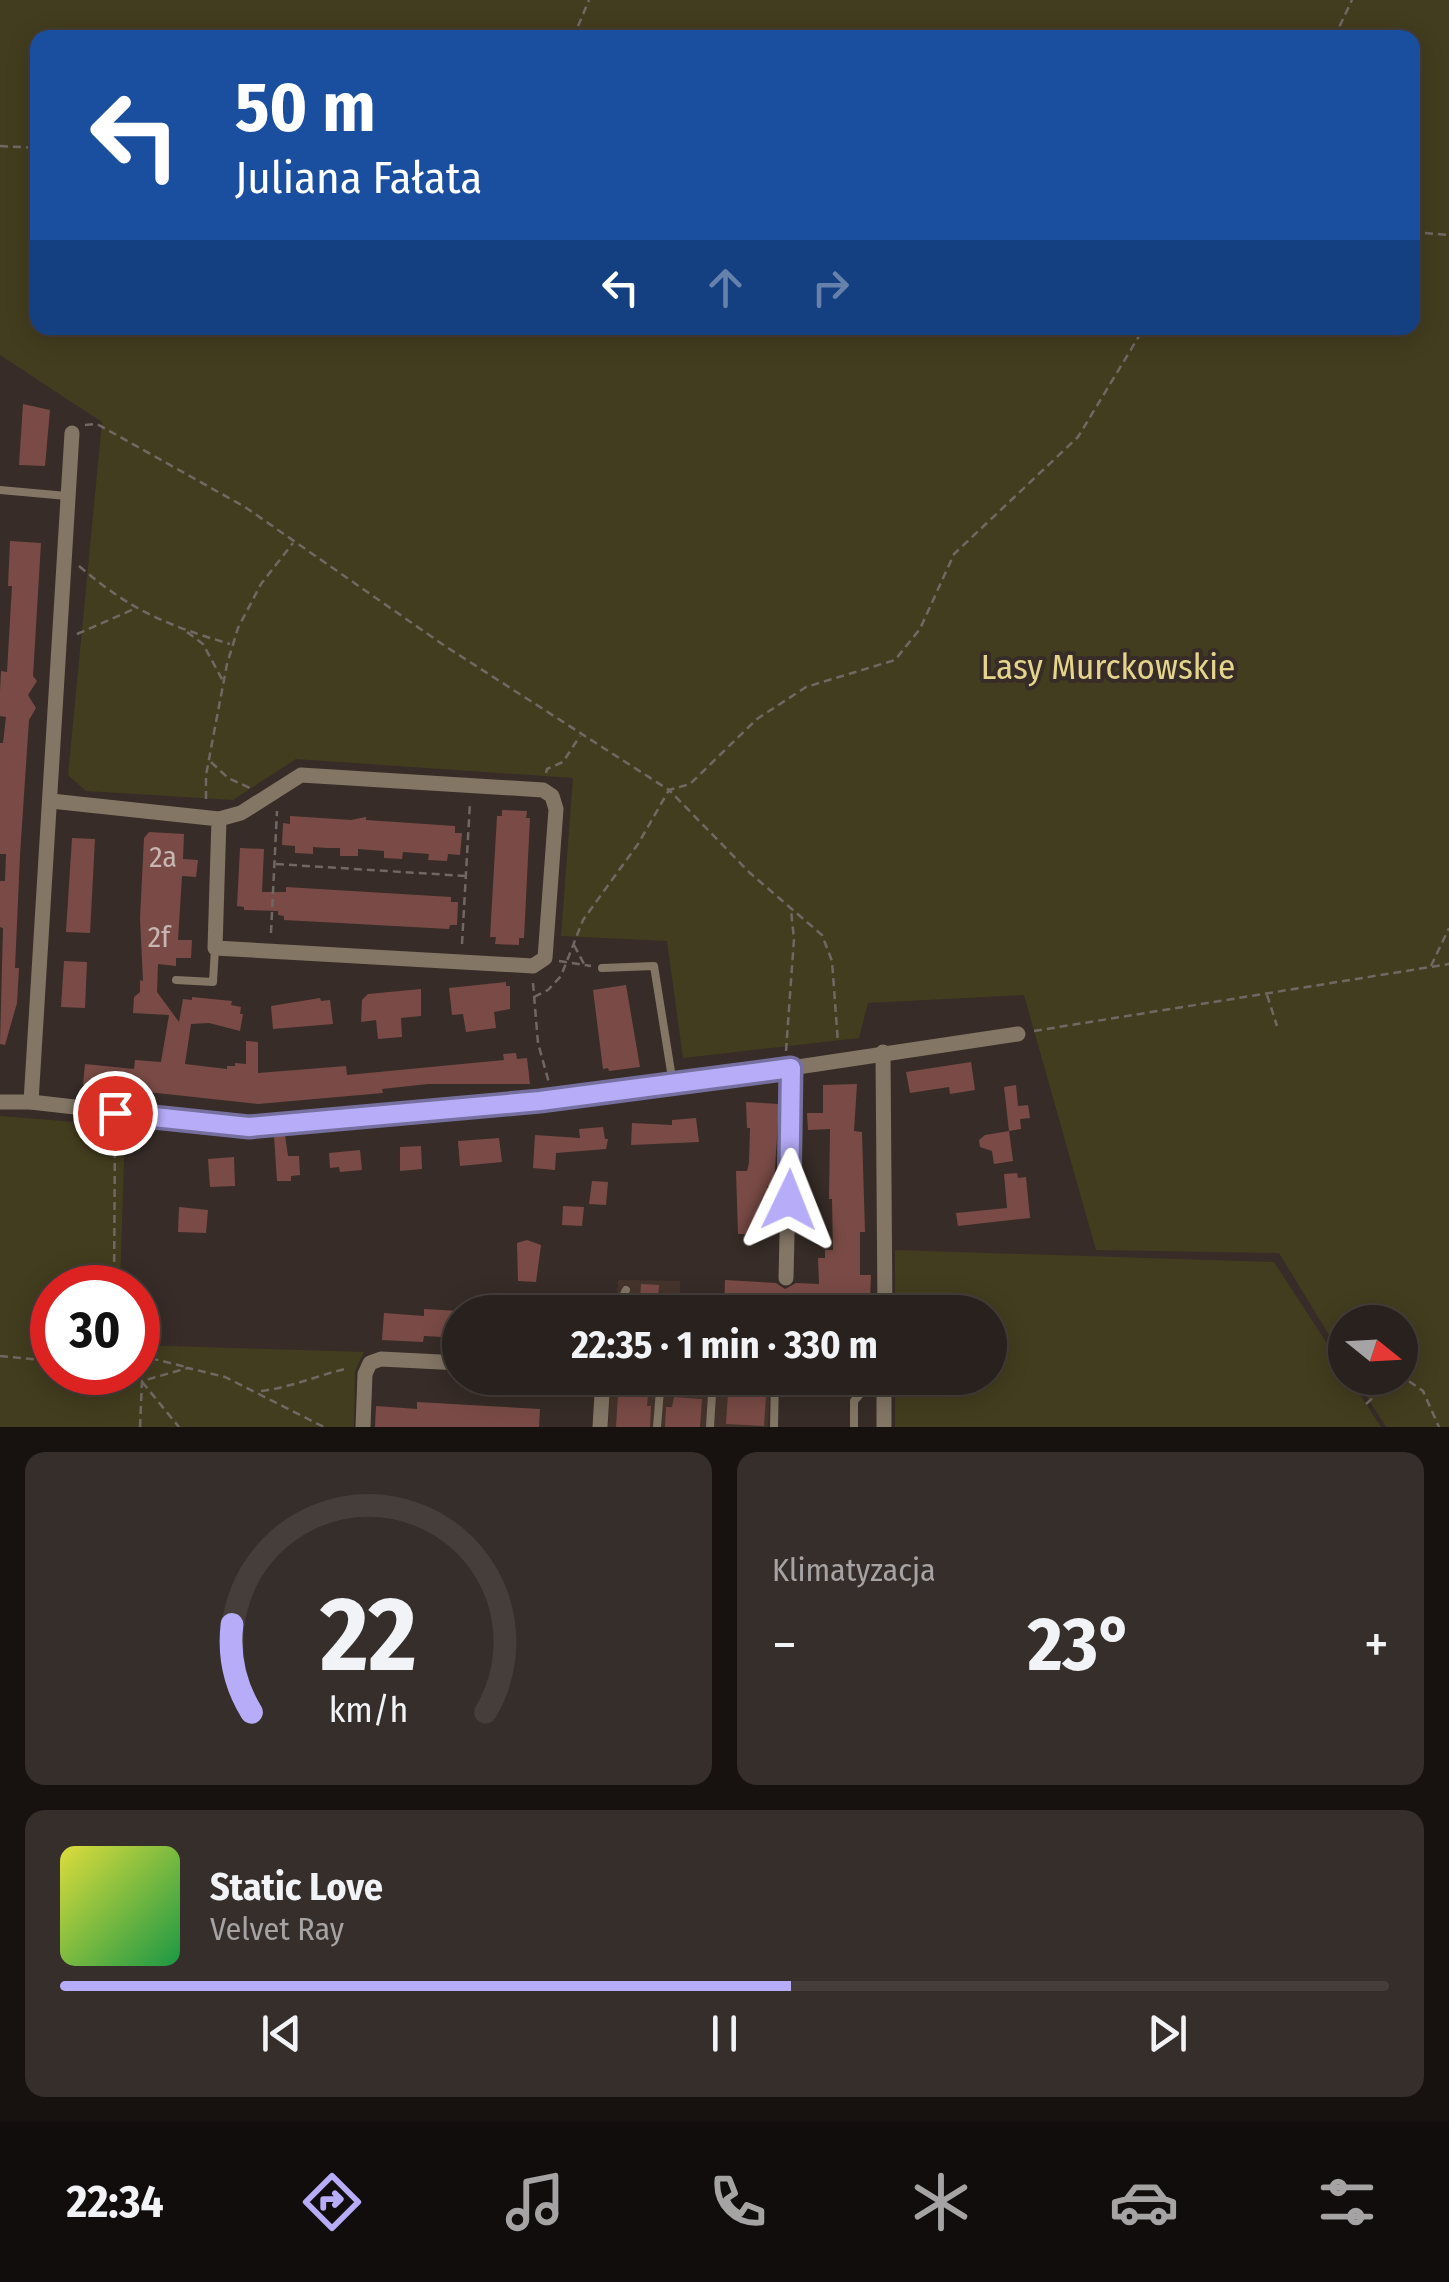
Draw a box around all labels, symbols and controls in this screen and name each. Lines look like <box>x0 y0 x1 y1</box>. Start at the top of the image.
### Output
text: 50 m <box>235 66 376 150</box>
icon: left <box>70 70 200 200</box>
text: Juliana Fałata <box>235 151 482 205</box>
icon: left <box>593 260 648 315</box>
icon: ahead <box>698 260 753 315</box>
icon: right <box>803 260 858 315</box>
park label: Lasy Murckowskie <box>981 646 1235 688</box>
house number: 2a <box>149 839 177 875</box>
house number: 2f <box>148 919 172 955</box>
pin <box>73 1071 158 1156</box>
icon: arrive <box>88 1086 143 1141</box>
position arrow <box>737 1148 841 1252</box>
speed limit sign: 30 <box>30 1265 160 1395</box>
north arrow <box>1328 1305 1418 1395</box>
map controls <box>1328 1305 1418 1395</box>
text: 22:35 · 1 min · 330 m <box>571 1322 878 1368</box>
text: Klimatyzacja <box>772 1551 936 1589</box>
text: 22 <box>319 1573 417 1698</box>
text: 23° <box>1028 1600 1133 1690</box>
text: − <box>772 1612 797 1678</box>
text: + <box>1364 1612 1389 1678</box>
text: km/h <box>329 1689 408 1731</box>
text: Static Love <box>210 1864 383 1910</box>
text: Velvet Ray <box>210 1910 344 1948</box>
icon: previous <box>254 2006 309 2061</box>
icon: pause <box>697 2006 752 2061</box>
icon: next <box>1140 2006 1195 2061</box>
icon: directions <box>297 2167 367 2237</box>
icon: music <box>500 2167 570 2237</box>
icon: phone <box>703 2167 773 2237</box>
icon: climate <box>906 2167 976 2237</box>
icon: car <box>1109 2167 1179 2237</box>
icon: filters <box>1312 2167 1382 2237</box>
text: 22:34 <box>67 2175 164 2229</box>

